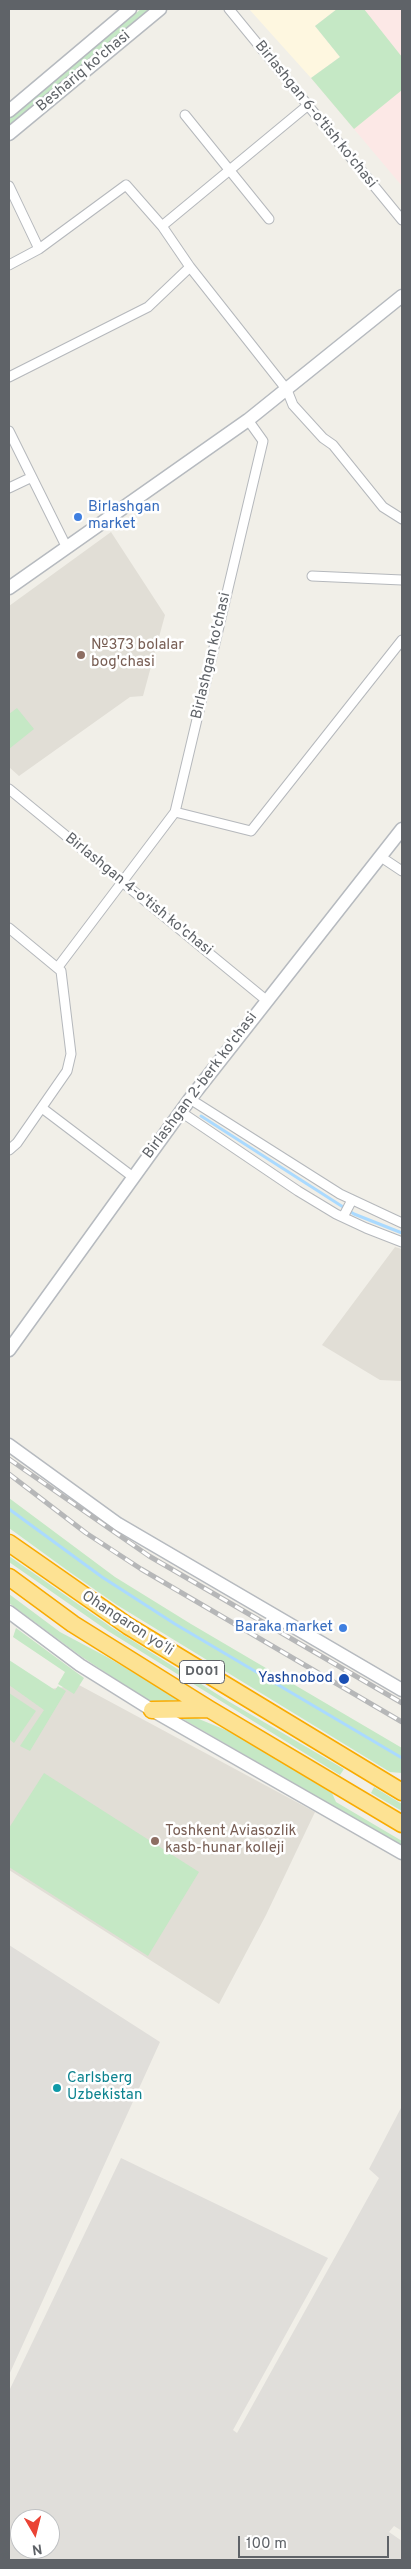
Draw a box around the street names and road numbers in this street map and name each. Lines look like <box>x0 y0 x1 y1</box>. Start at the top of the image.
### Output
street label: Beshariq ko'chasi <box>33 28 135 116</box>
street label: Birlashgan 6-o'tish ko'chasi <box>250 38 380 192</box>
street label: Birlashgan ko'chasi <box>189 591 235 721</box>
street label: Birlashgan 4-o'tish ko'chasi <box>61 830 215 960</box>
street label: Birlashgan 2-berk ko'chasi <box>140 1009 262 1163</box>
street label: Ohangaron yoʻli <box>78 1588 176 1660</box>
road number: D001 <box>180 1660 224 1684</box>

